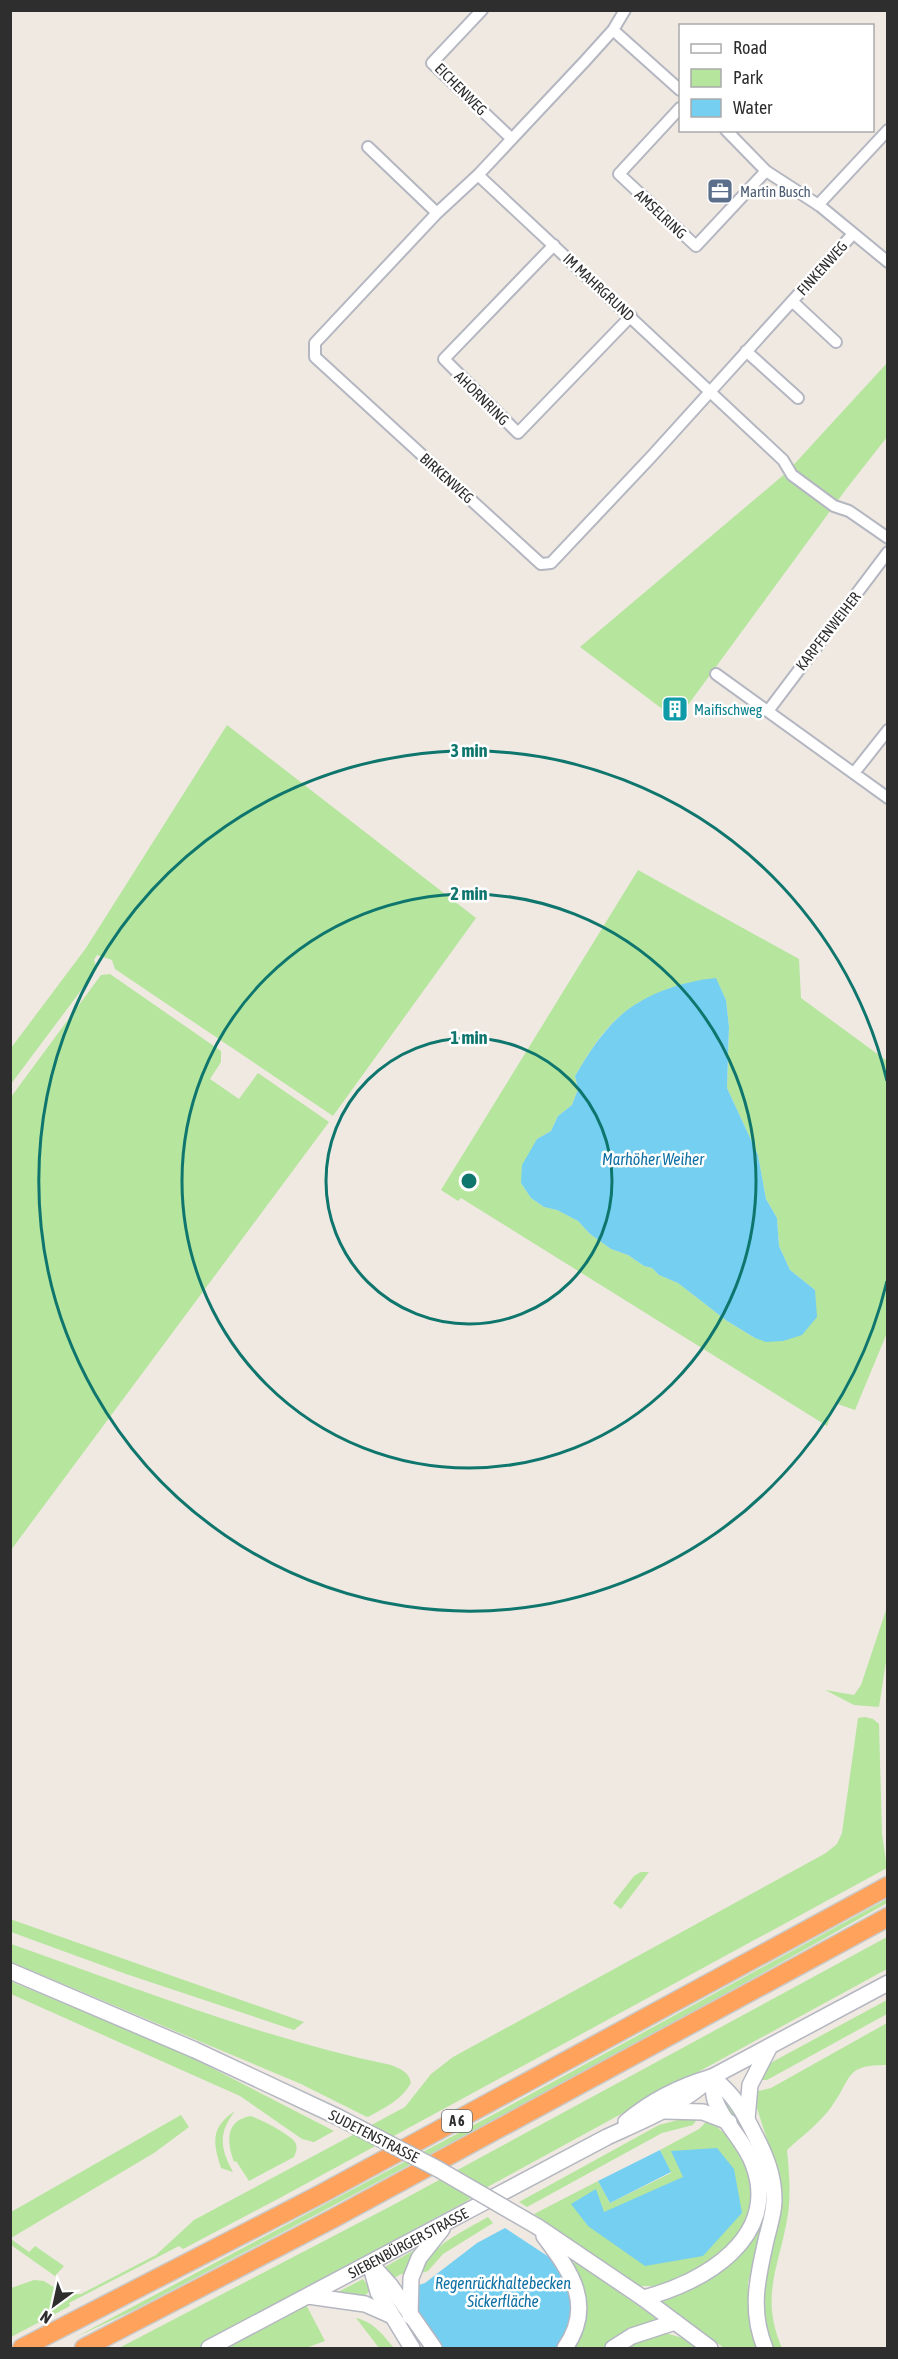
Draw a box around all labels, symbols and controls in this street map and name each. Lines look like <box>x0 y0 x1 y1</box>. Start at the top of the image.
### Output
legend <box>679 24 874 132</box>
text: Road <box>733 37 767 58</box>
street label: EICHENWEG <box>432 60 490 118</box>
text: Park <box>733 67 763 88</box>
text: Water <box>733 97 773 118</box>
office icon: Martin Busch <box>705 176 735 206</box>
place label: Martin Busch <box>740 183 811 200</box>
street label: AMSELRING <box>632 186 690 242</box>
street label: FINKENWEG <box>793 238 851 298</box>
street label: IM MAHRGRUND <box>560 250 638 324</box>
street label: AHORNRING <box>451 367 513 429</box>
street label: BIRKENWEG <box>417 450 477 507</box>
street label: KARPFENWEIHER <box>792 588 864 673</box>
building icon: Maifischweg <box>660 694 690 724</box>
place label: Maifischweg <box>694 701 763 718</box>
text: 3 min <box>451 740 488 761</box>
text: 2 min <box>451 883 488 904</box>
text: 1 min <box>451 1027 488 1048</box>
water label: Marhöher Weiher <box>602 1150 705 1168</box>
centre of rings <box>459 1171 479 1191</box>
street label: SUDETENSTRASSE <box>326 2106 422 2166</box>
road number: A 6 <box>442 2110 472 2132</box>
street label: SIEBENBÜRGER STRASSE <box>345 2204 471 2281</box>
water label: Regenrückhaltebecken Sickerfläche <box>435 2274 571 2310</box>
north arrow <box>24 2275 84 2335</box>
text: N <box>37 2307 55 2328</box>

